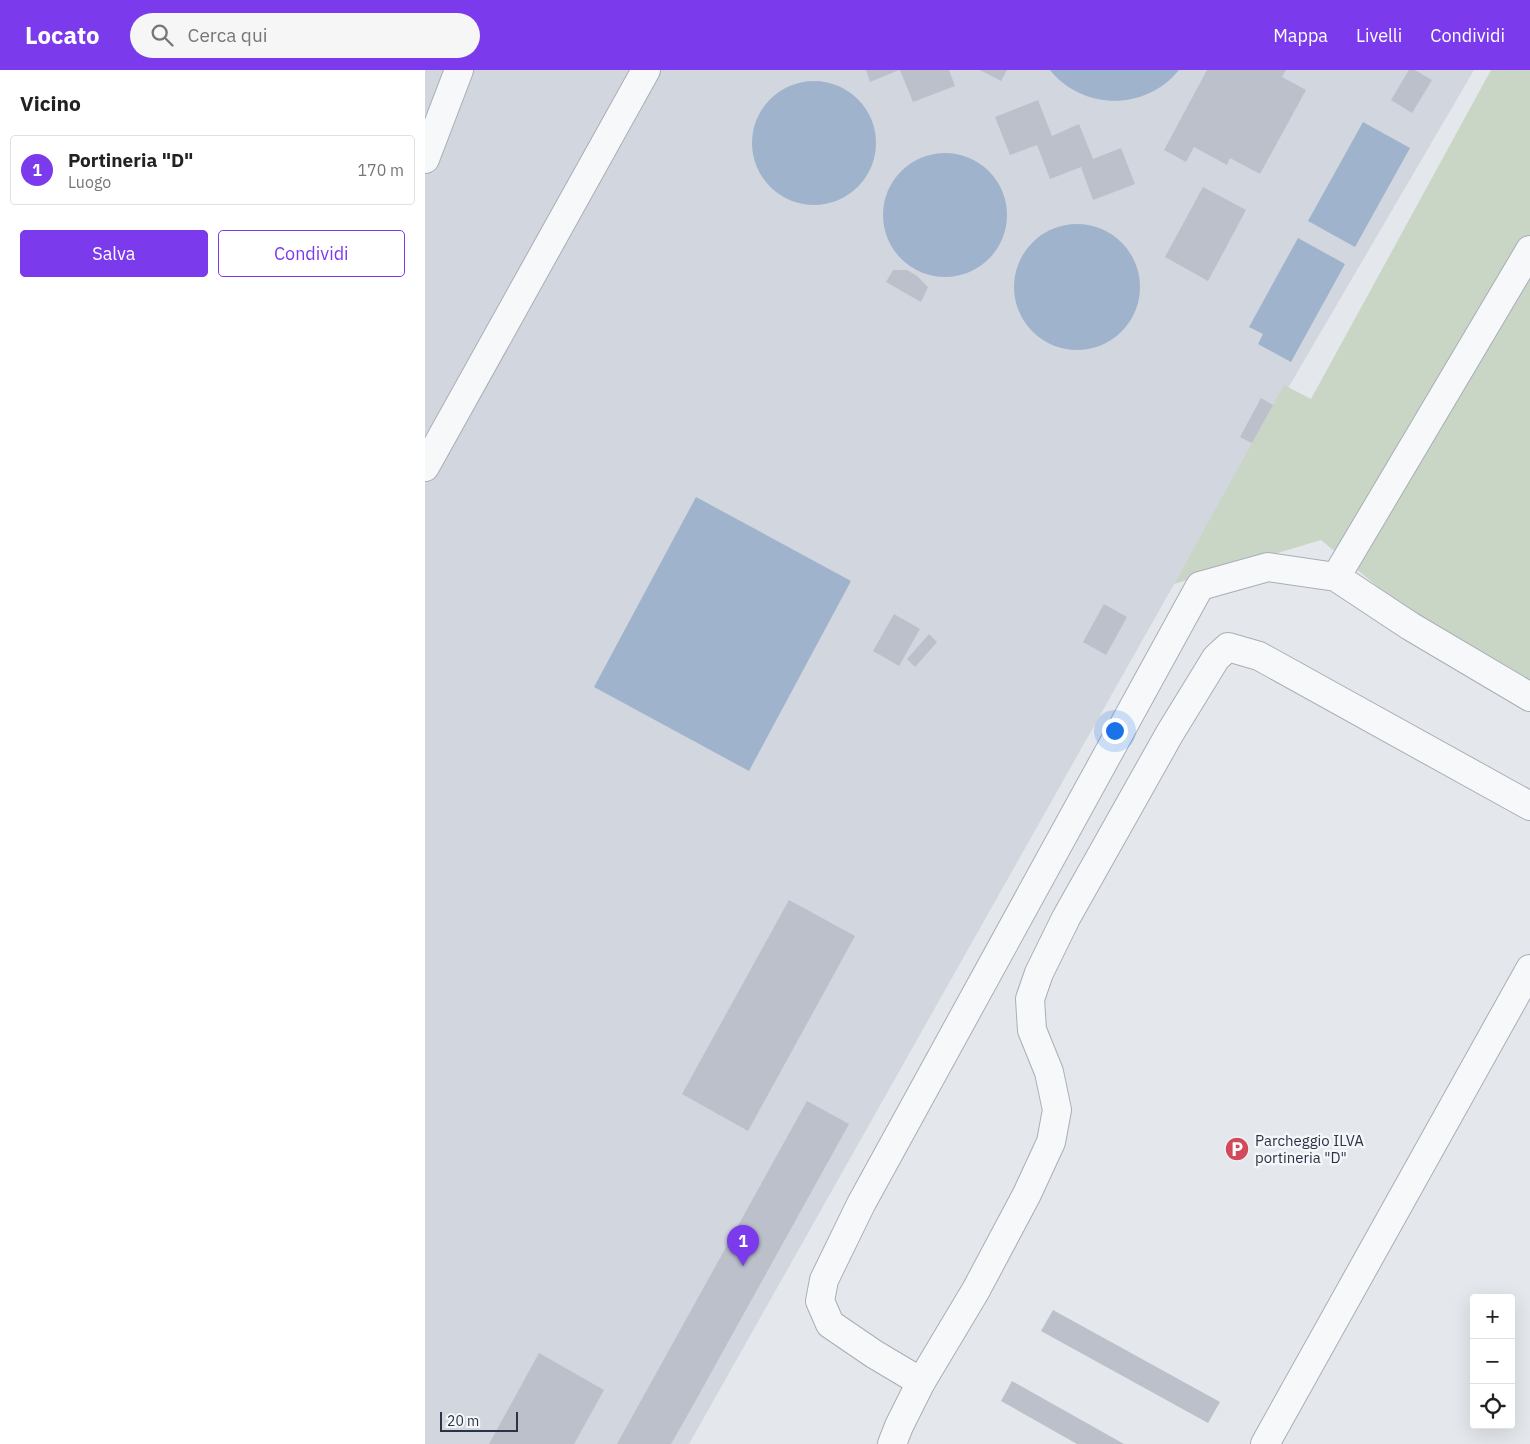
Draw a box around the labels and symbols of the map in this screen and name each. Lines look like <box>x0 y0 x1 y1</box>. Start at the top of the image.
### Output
your location <box>1102 718 1128 744</box>
place label: Parcheggio ILVA portineria "D" <box>1255 1131 1364 1167</box>
parking icon: Parcheggio ILVA portineria "D" <box>1224 1136 1250 1162</box>
pin: 1 <box>727 1225 759 1266</box>
scale bar <box>440 1409 517 1432</box>

